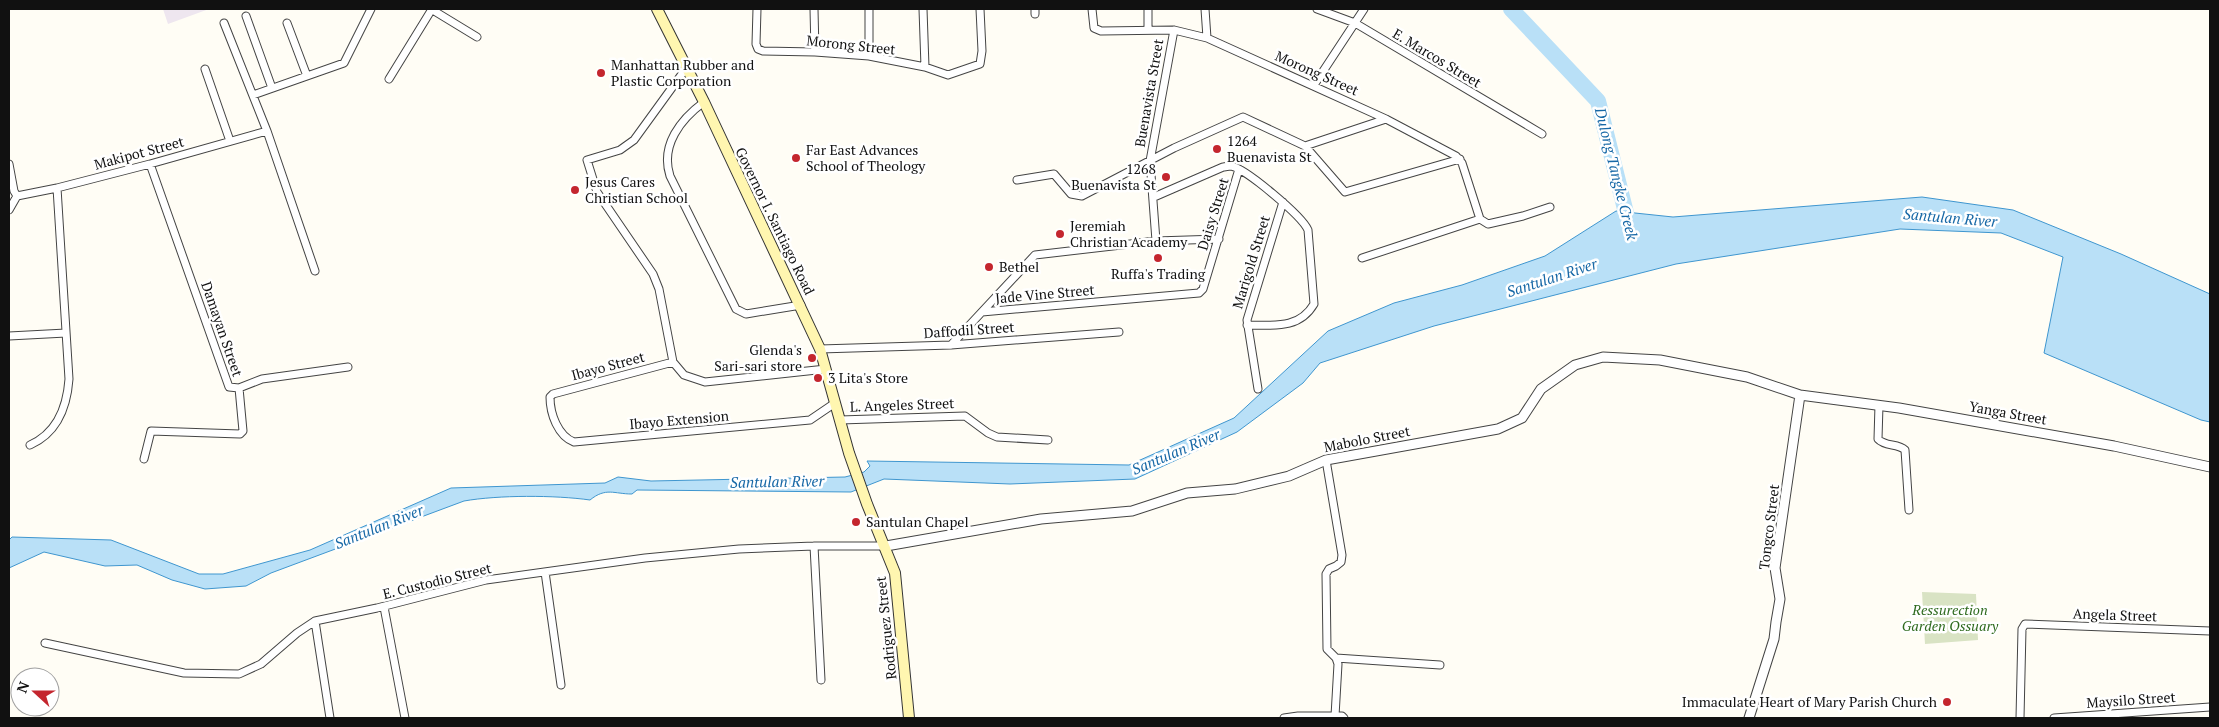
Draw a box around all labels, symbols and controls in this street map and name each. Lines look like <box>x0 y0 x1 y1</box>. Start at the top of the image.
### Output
street label: E. Marcos Street <box>1389 24 1486 92</box>
street label: Morong Street <box>806 30 897 59</box>
street label: Buenavista Street <box>1130 37 1168 148</box>
street label: Morong Street <box>1272 46 1363 100</box>
place label: Manhattan Rubber and Plastic Corporation <box>611 55 754 90</box>
marker: Manhattan Rubber and Plastic Corporation <box>595 67 607 79</box>
water label: Dulong Tangke Creek <box>1591 104 1643 243</box>
street label: Makipot Street <box>92 131 187 174</box>
place label: 1264 Buenavista St <box>1227 131 1313 166</box>
place label: Far East Advances School of Theology <box>806 140 926 175</box>
marker: 1264 Buenavista St <box>1211 143 1223 155</box>
street label: Governor I. Santiago Road <box>731 144 820 298</box>
marker: Far East Advances School of Theology <box>790 152 802 164</box>
place label: 1268 Buenavista St <box>1071 159 1157 194</box>
marker: 1268 Buenavista St <box>1160 171 1172 183</box>
place label: Jesus Cares Christian School <box>585 172 688 207</box>
street label: Daisy Street <box>1192 174 1233 253</box>
marker: Jesus Cares Christian School <box>569 184 581 196</box>
water label: Santulan River <box>1902 203 1999 231</box>
street label: Marigold Street <box>1227 212 1274 311</box>
place label: Jeremiah Christian Academy <box>1070 216 1188 251</box>
marker: Jeremiah Christian Academy <box>1054 228 1066 240</box>
marker: Ruffa's Trading <box>1152 252 1164 264</box>
water label: Santulan River <box>1504 253 1601 301</box>
place label: Bethel <box>999 257 1039 276</box>
marker: Bethel <box>983 261 995 273</box>
place label: Ruffa's Trading <box>1111 264 1206 283</box>
street label: Damayan Street <box>197 279 248 380</box>
street label: Jade Vine Street <box>995 280 1096 307</box>
street label: Daffodil Street <box>923 317 1016 342</box>
place label: Glenda's Sari-sari store <box>714 340 802 375</box>
street label: Ibayo Street <box>569 346 647 384</box>
marker: Glenda's Sari-sari store <box>806 352 818 364</box>
place label: 3 Lita's Store <box>828 368 908 387</box>
marker: 3 Lita's Store <box>812 372 824 384</box>
street label: L. Angeles Street <box>849 393 955 416</box>
street label: Yanga Street <box>1968 396 2049 429</box>
street label: Ibayo Extension <box>628 406 730 433</box>
street label: Mabolo Street <box>1322 421 1412 456</box>
water label: Santulan River <box>1128 423 1224 479</box>
water label: Santulan River <box>730 470 825 492</box>
street label: Tongco Street <box>1754 482 1783 571</box>
water label: Santulan River <box>331 499 427 553</box>
place label: Santulan Chapel <box>866 512 969 531</box>
marker: Santulan Chapel <box>850 516 862 528</box>
street label: E. Custodio Street <box>381 558 494 603</box>
street label: Rodriguez Street <box>871 575 900 681</box>
park label: Ressurection Garden Ossuary <box>1902 600 1999 635</box>
street label: Angela Street <box>2073 604 2158 625</box>
north arrow <box>10 667 60 717</box>
text: N <box>12 678 33 696</box>
street label: Maysilo Street <box>2086 687 2177 712</box>
place label: Immaculate Heart of Mary Parish Church <box>1682 692 1937 711</box>
marker: Immaculate Heart of Mary Parish Church <box>1941 696 1953 708</box>

